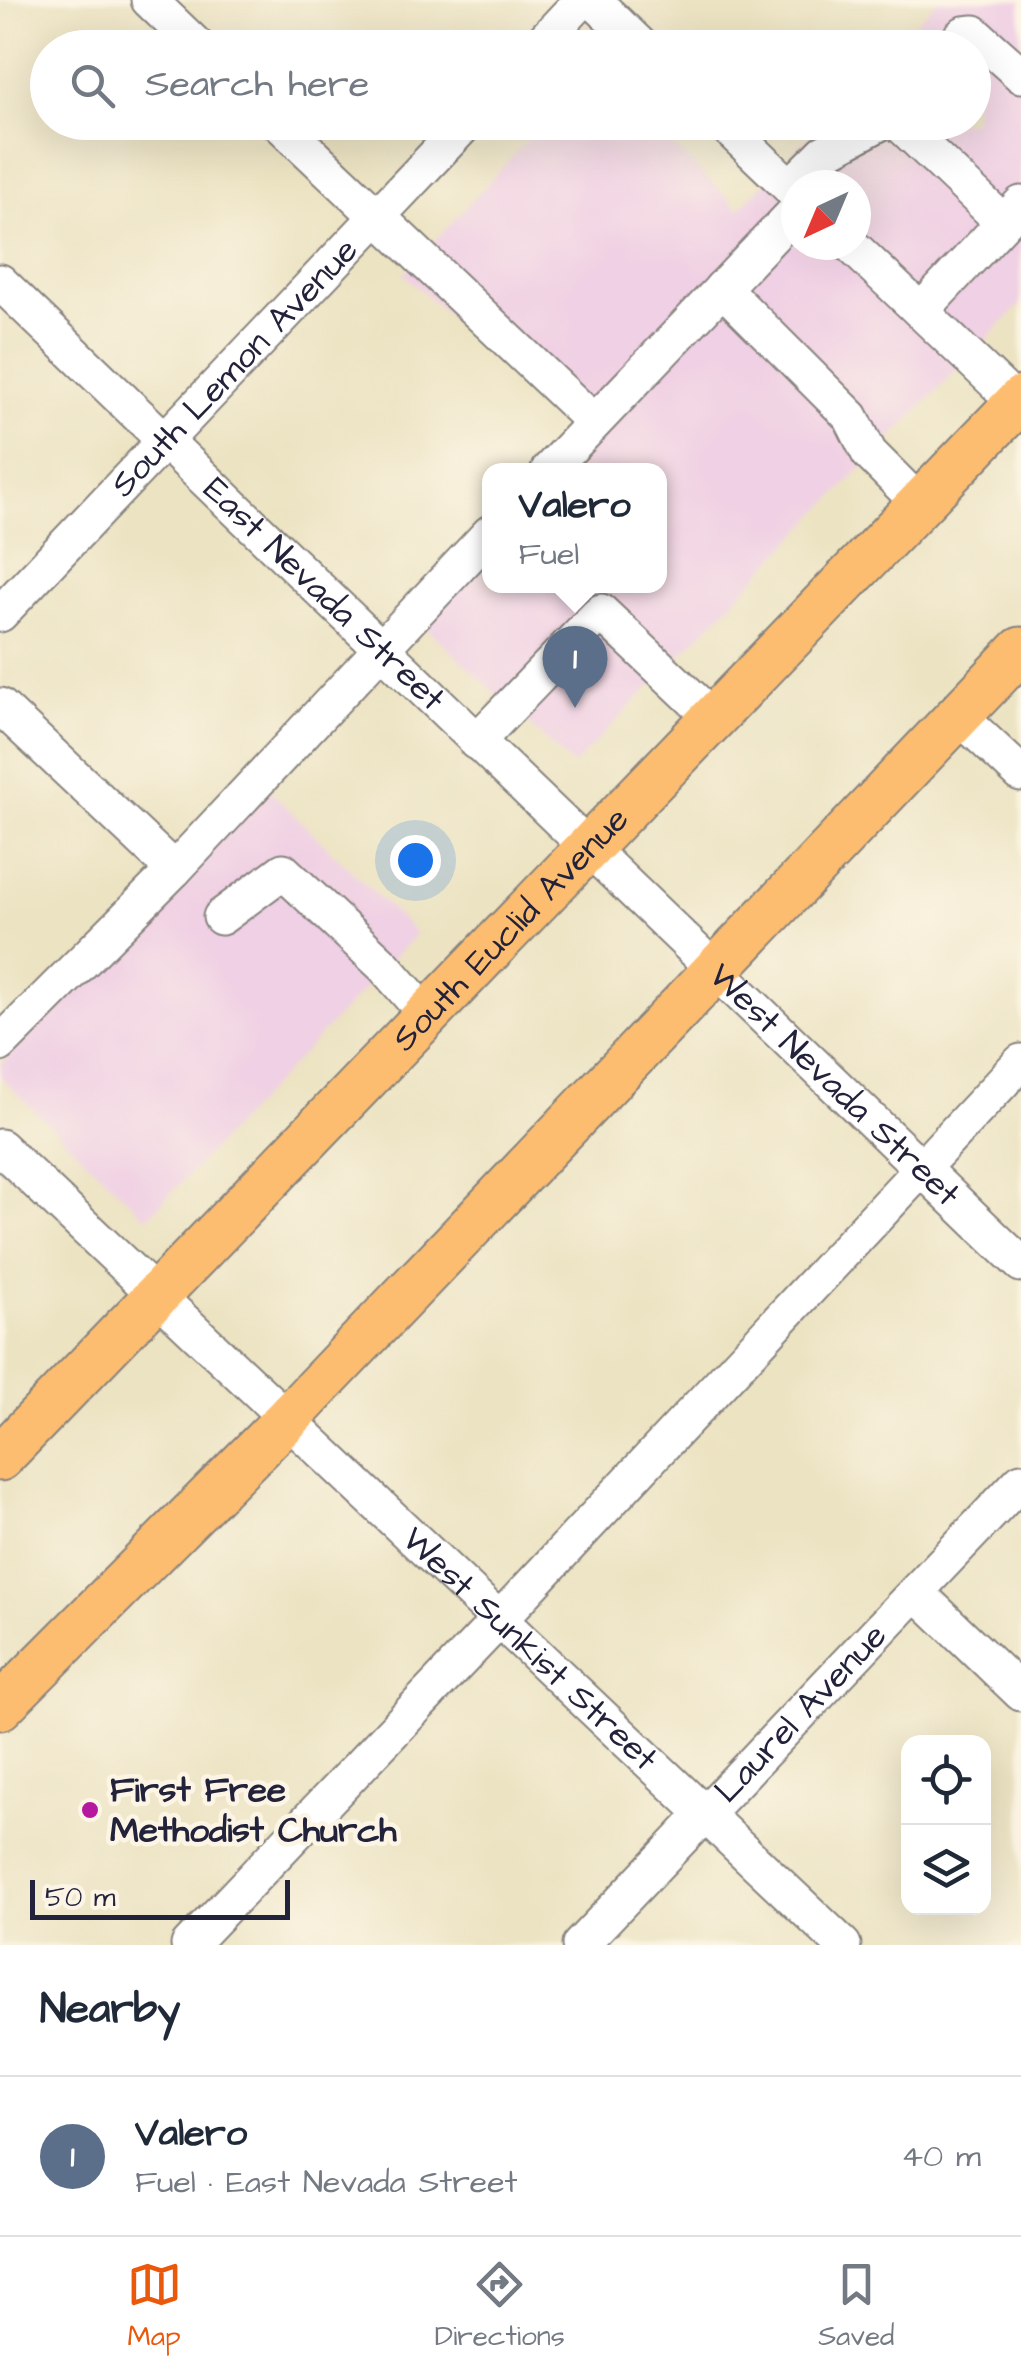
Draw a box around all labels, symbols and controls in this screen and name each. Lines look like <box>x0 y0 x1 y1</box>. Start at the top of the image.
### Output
search box <box>30 30 991 140</box>
icon: search <box>65 58 120 113</box>
text: Search here <box>145 59 369 111</box>
north arrow <box>781 170 871 260</box>
street label: South Lemon Avenue <box>99 227 369 508</box>
popup <box>482 463 667 593</box>
street label: East Nevada Street <box>192 466 456 722</box>
text: Valero <box>518 480 631 532</box>
text: Fuel <box>518 532 579 577</box>
pin: 1 <box>542 626 608 708</box>
street label: South Euclid Avenue <box>381 796 640 1062</box>
your location <box>390 835 441 886</box>
street label: West Nevada Street <box>698 952 971 1218</box>
street label: West Sunkist Street <box>391 1516 669 1782</box>
street label: Laurel Avenue <box>703 1612 898 1814</box>
map controls <box>901 1735 991 1915</box>
button: locate <box>901 1735 991 1825</box>
place label: First Free Methodist Church <box>110 1766 397 1855</box>
marker: First Free Methodist Church <box>79 1799 101 1821</box>
button: layers <box>901 1825 991 1915</box>
scale bar <box>30 1875 290 1920</box>
text: 50 m <box>45 1878 116 1917</box>
text: Nearby <box>40 1981 180 2039</box>
text: Valero <box>135 2108 247 2160</box>
text: 1 <box>70 2134 75 2179</box>
text: 40 m <box>901 2134 981 2179</box>
text: Fuel · East Nevada Street <box>135 2160 517 2205</box>
tab: Map <box>127 2257 182 2356</box>
tab: Directions <box>435 2257 565 2356</box>
tab: Saved <box>818 2257 894 2356</box>

